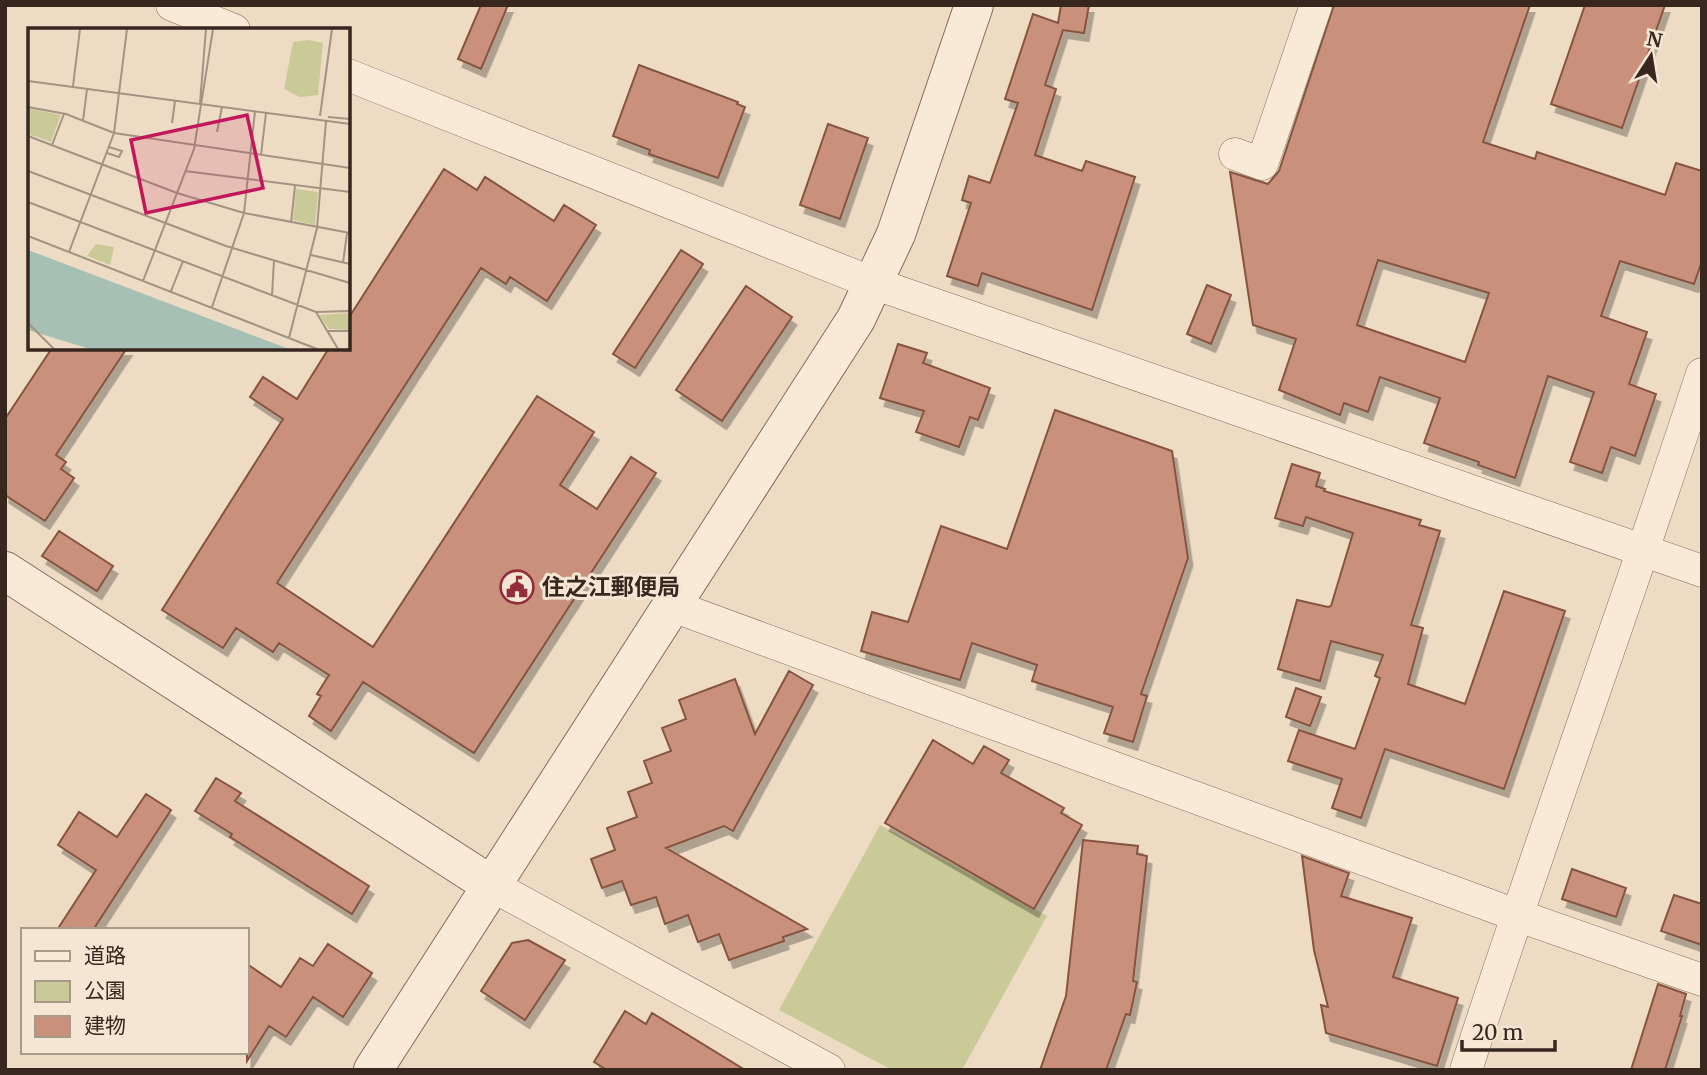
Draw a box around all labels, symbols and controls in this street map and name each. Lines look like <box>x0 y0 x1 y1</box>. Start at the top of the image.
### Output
north arrow <box>1616 21 1686 91</box>
text: N <box>1645 26 1664 53</box>
inset map <box>28 28 350 350</box>
public building icon: 住之江郵便局 <box>498 568 536 606</box>
place label: 住之江郵便局 <box>542 572 680 601</box>
legend <box>21 928 248 1054</box>
text: 道路 <box>84 942 126 969</box>
text: 公園 <box>84 977 126 1004</box>
scale bar <box>1462 1009 1555 1052</box>
text: 建物 <box>84 1012 126 1039</box>
text: 20 m <box>1472 1019 1524 1046</box>

